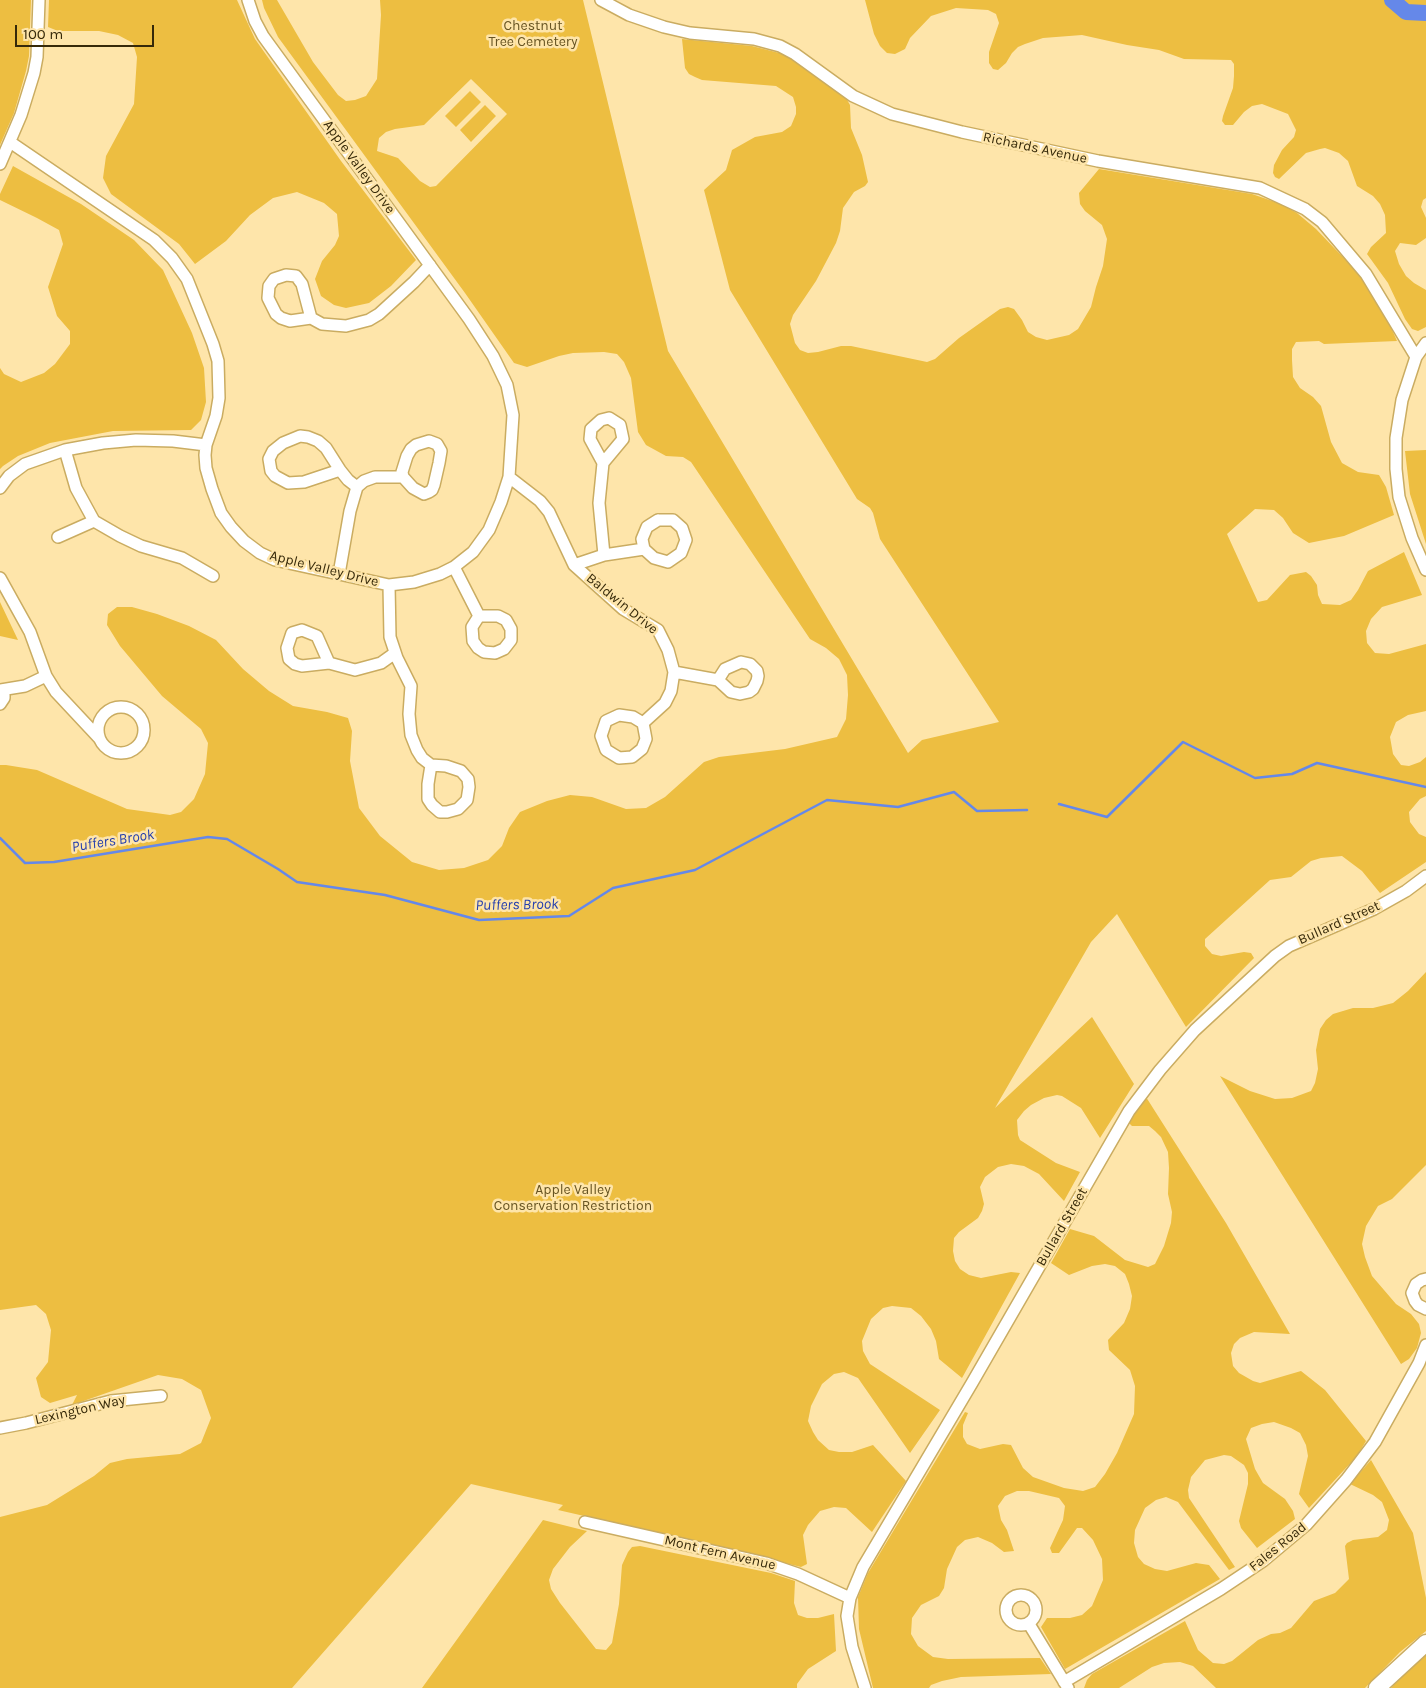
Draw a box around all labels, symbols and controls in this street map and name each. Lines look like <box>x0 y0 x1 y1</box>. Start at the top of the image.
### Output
scale bar <box>18 15 156 47</box>
park label: Chestnut Tree Cemetery <box>489 18 577 50</box>
text: 100 m <box>23 25 63 43</box>
street label: Apple Valley Drive <box>319 117 399 217</box>
street label: Richards Avenue <box>981 129 1089 167</box>
street label: Apple Valley Drive <box>268 547 380 591</box>
street label: Baldwin Drive <box>583 570 661 638</box>
water label: Puffers Brook <box>70 826 156 856</box>
water label: Puffers Brook <box>475 895 559 915</box>
street label: Bullard Street <box>1295 897 1383 949</box>
park label: Apple Valley Conservation Restriction <box>494 1182 652 1214</box>
street label: Bullard Street <box>1033 1185 1091 1269</box>
street label: Lexington Way <box>33 1391 127 1429</box>
street label: Fales Road <box>1246 1519 1310 1575</box>
street label: Mont Fern Avenue <box>663 1532 777 1574</box>

